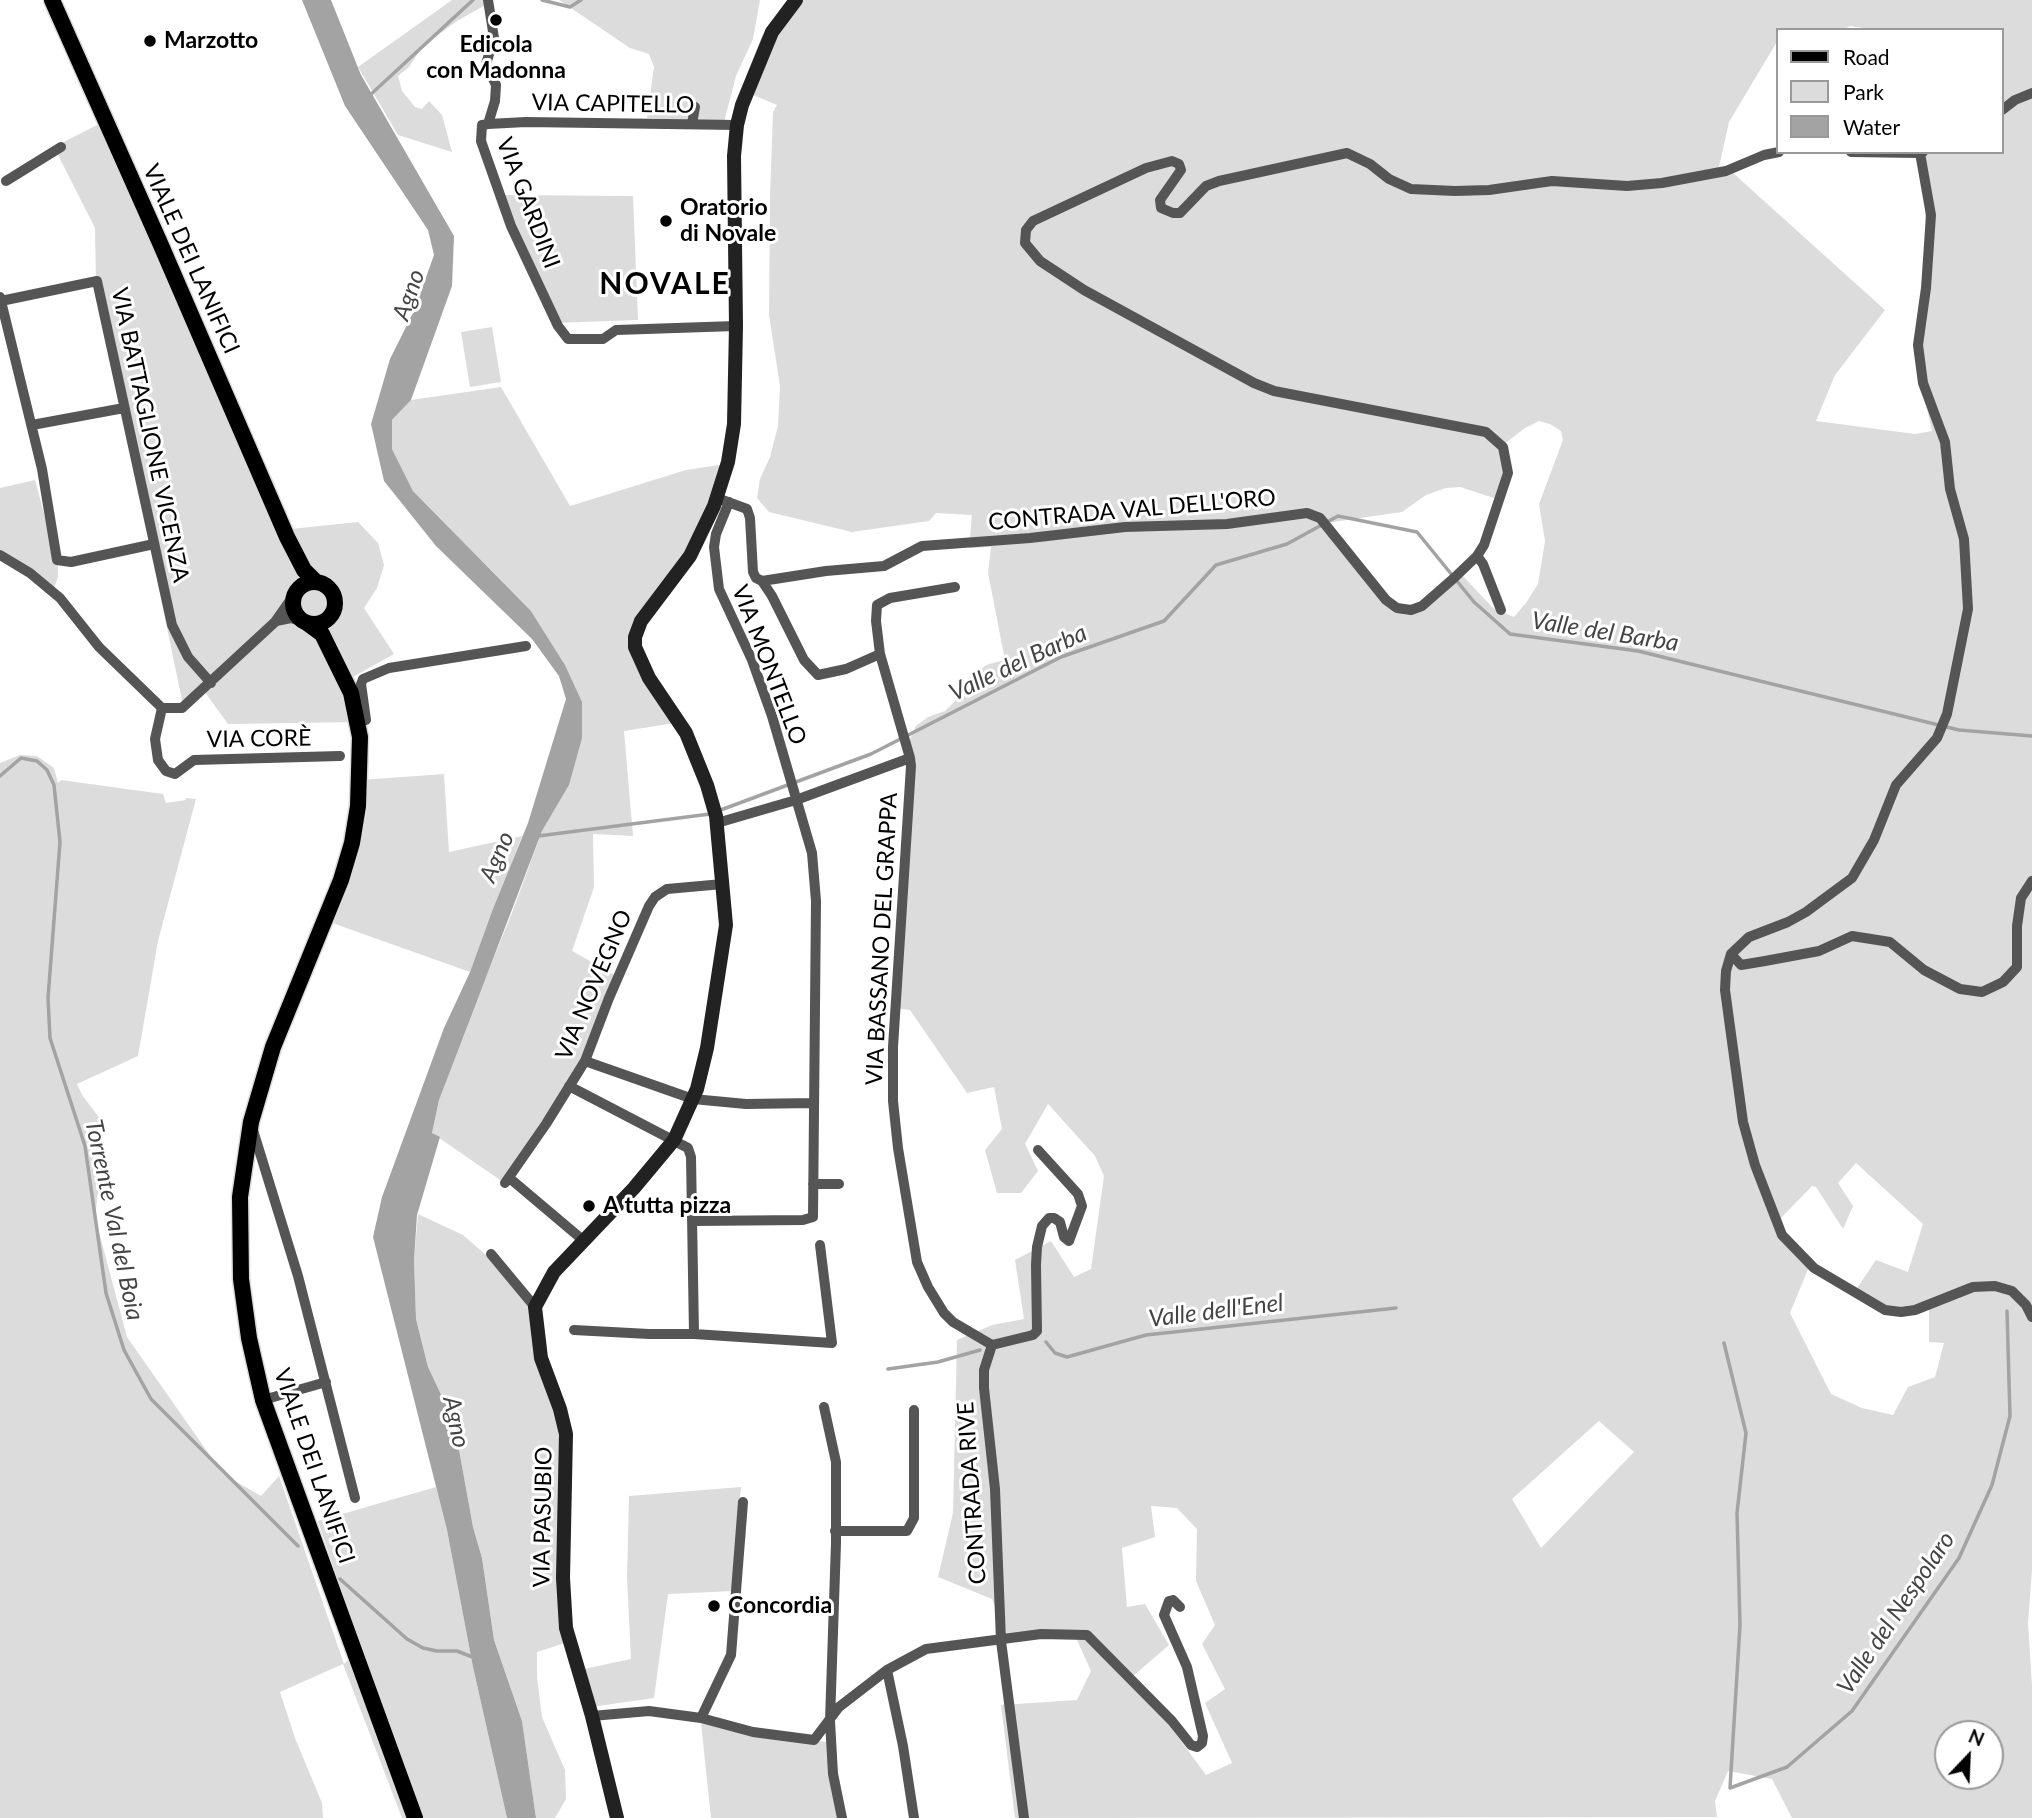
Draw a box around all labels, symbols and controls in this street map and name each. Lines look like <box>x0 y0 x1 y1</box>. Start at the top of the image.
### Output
marker: Edicola con Madonna <box>488 12 504 28</box>
place label: Marzotto <box>164 27 258 55</box>
legend <box>1776 28 2004 154</box>
place label: Edicola con Madonna <box>426 31 566 85</box>
marker: Marzotto <box>142 33 158 49</box>
text: Road <box>1843 44 1890 69</box>
text: Park <box>1843 79 1884 104</box>
street label: VIA CAPITELLO <box>531 89 695 119</box>
text: Water <box>1843 114 1900 139</box>
street label: VIA GARDINI <box>490 134 566 272</box>
street label: VIALE DEI LANIFICI <box>137 160 245 358</box>
place label: Oratorio di Novale <box>680 194 776 248</box>
marker: Oratorio di Novale <box>658 213 674 229</box>
water label: Agno <box>387 266 431 324</box>
district label: NOVALE <box>600 266 730 302</box>
street label: VIA BATTAGLIONE VICENZA <box>105 285 195 585</box>
street label: CONTRADA VAL DELL'ORO <box>987 484 1277 536</box>
street label: VIA MONTELLO <box>726 581 812 749</box>
water label: Valle del Barba <box>1529 606 1681 658</box>
water label: Valle del Barba <box>945 619 1091 707</box>
street label: VIA CORÈ <box>206 724 312 754</box>
street label: VIA BASSANO DEL GRAPPA <box>861 792 903 1086</box>
water label: Agno <box>474 827 520 887</box>
street label: VIA NOVEGNO <box>550 906 638 1064</box>
water label: Torrente Val del Boia <box>79 1117 149 1323</box>
place label: A tutta pizza <box>603 1192 731 1220</box>
marker: A tutta pizza <box>581 1198 597 1214</box>
water label: Valle dell'Enel <box>1147 1288 1285 1334</box>
street label: VIALE DEI LANIFICI <box>268 1365 360 1567</box>
water label: Agno <box>437 1394 475 1450</box>
street label: CONTRADA RIVE <box>952 1401 992 1585</box>
street label: VIA PASUBIO <box>528 1446 558 1588</box>
water label: Valle del Nespolaro <box>1831 1526 1961 1700</box>
place label: Concordia <box>728 1592 832 1620</box>
marker: Concordia <box>706 1598 722 1614</box>
north arrow <box>1934 1720 2004 1790</box>
text: N <box>1965 1724 1988 1750</box>

